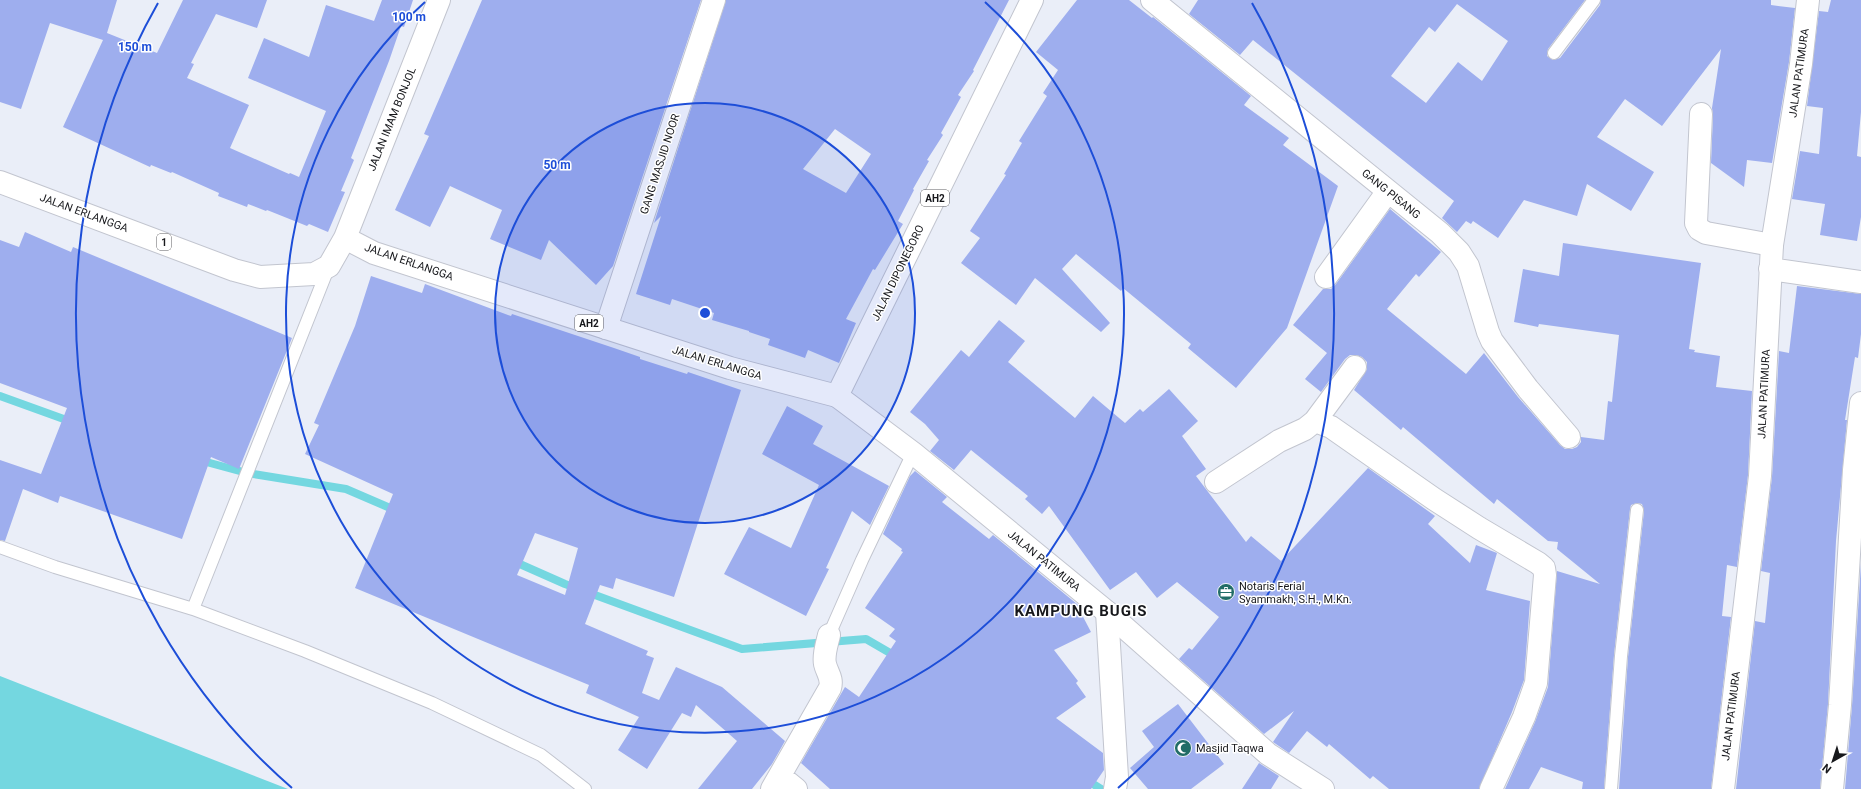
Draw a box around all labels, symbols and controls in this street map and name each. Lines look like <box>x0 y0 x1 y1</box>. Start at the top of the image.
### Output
text: 100 m <box>392 10 426 24</box>
street label: JALAN PATIMURA <box>1786 27 1812 118</box>
text: 150 m <box>118 40 152 54</box>
street label: JALAN IMAM BONJOL <box>365 65 419 173</box>
street label: GANG MASJID NOOR <box>638 112 682 216</box>
text: 50 m <box>543 158 571 172</box>
street label: GANG PISANG <box>1359 166 1423 222</box>
road number: AH2 <box>921 190 949 206</box>
street label: JALAN ERLANGGA <box>38 191 131 235</box>
street label: JALAN DIPONEGORO <box>869 223 927 323</box>
road number: 1 <box>157 234 171 250</box>
street label: JALAN ERLANGGA <box>363 241 456 284</box>
centre of rings <box>698 306 712 320</box>
road number: AH2 <box>575 315 603 331</box>
street label: JALAN ERLANGGA <box>671 343 764 383</box>
street label: JALAN PATIMURA <box>1755 348 1773 439</box>
street label: JALAN PATIMURA <box>1005 528 1084 595</box>
place label: Notaris Ferial Syammakh, S.H., M.Kn. <box>1239 580 1352 606</box>
office icon: Notaris Ferial Syammakh, S.H., M.Kn. <box>1216 582 1236 602</box>
district label: KAMPUNG BUGIS <box>1014 602 1148 620</box>
street label: JALAN PATIMURA <box>1719 670 1743 761</box>
mosque icon: Masjid Taqwa <box>1173 738 1193 758</box>
north arrow <box>1813 741 1853 781</box>
place label: Masjid Taqwa <box>1196 742 1264 755</box>
text: N <box>1820 761 1834 776</box>

